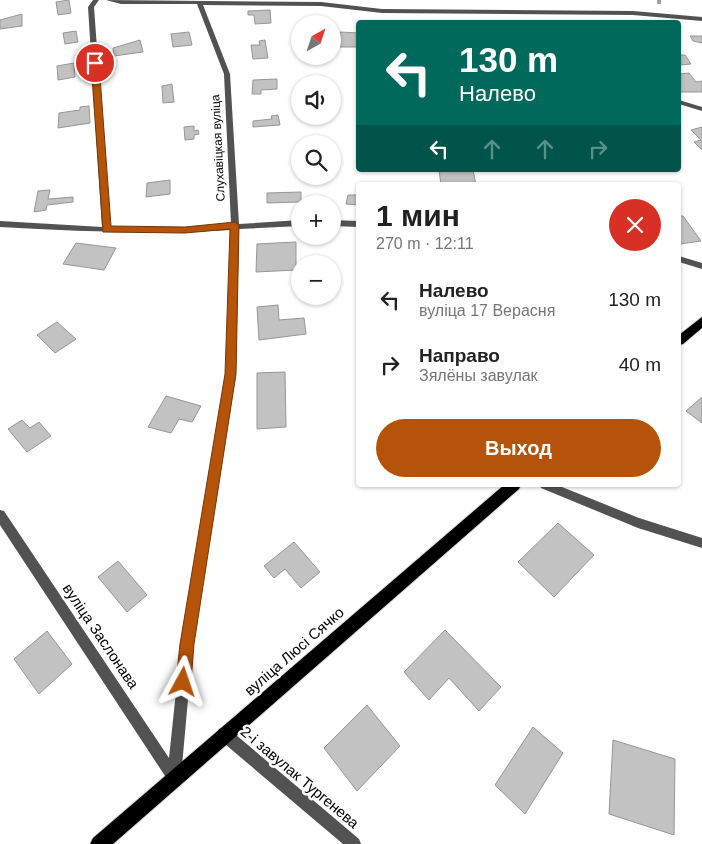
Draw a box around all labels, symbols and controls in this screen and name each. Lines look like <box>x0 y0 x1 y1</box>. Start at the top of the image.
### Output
north arrow <box>291 15 341 65</box>
map controls <box>291 15 341 305</box>
icon: left <box>376 40 441 105</box>
text: 130 m <box>459 40 558 79</box>
pin <box>74 42 116 84</box>
icon: arrive <box>81 49 109 77</box>
button: sound <box>291 75 341 125</box>
text: Налево <box>459 81 536 106</box>
street label: Слухавіцкая вуліца <box>208 94 228 202</box>
button: search <box>291 135 341 185</box>
icon: left <box>425 135 453 163</box>
icon: ahead <box>478 135 506 163</box>
icon: ahead <box>531 135 559 163</box>
icon: right <box>584 135 612 163</box>
button: + <box>291 195 341 245</box>
text: 1 мин <box>376 199 460 232</box>
button: close <box>609 199 661 251</box>
text: 270 m · 12:11 <box>376 235 474 252</box>
button: − <box>291 255 341 305</box>
text: Налево <box>419 280 489 301</box>
icon: left <box>376 286 404 314</box>
text: 130 m <box>608 289 661 310</box>
text: вуліца 17 Верасня <box>419 302 555 319</box>
text: Направо <box>419 345 500 366</box>
icon: right <box>376 351 404 379</box>
text: 40 m <box>619 354 661 375</box>
text: Зялёны завулак <box>419 367 538 384</box>
button: Выход <box>376 419 661 477</box>
street label: вуліца Заслонава <box>60 580 143 692</box>
street label: вуліца Люсі Сячко <box>241 603 347 699</box>
position arrow <box>156 655 208 707</box>
street label: 2-і завулак Тургенева <box>237 723 363 832</box>

